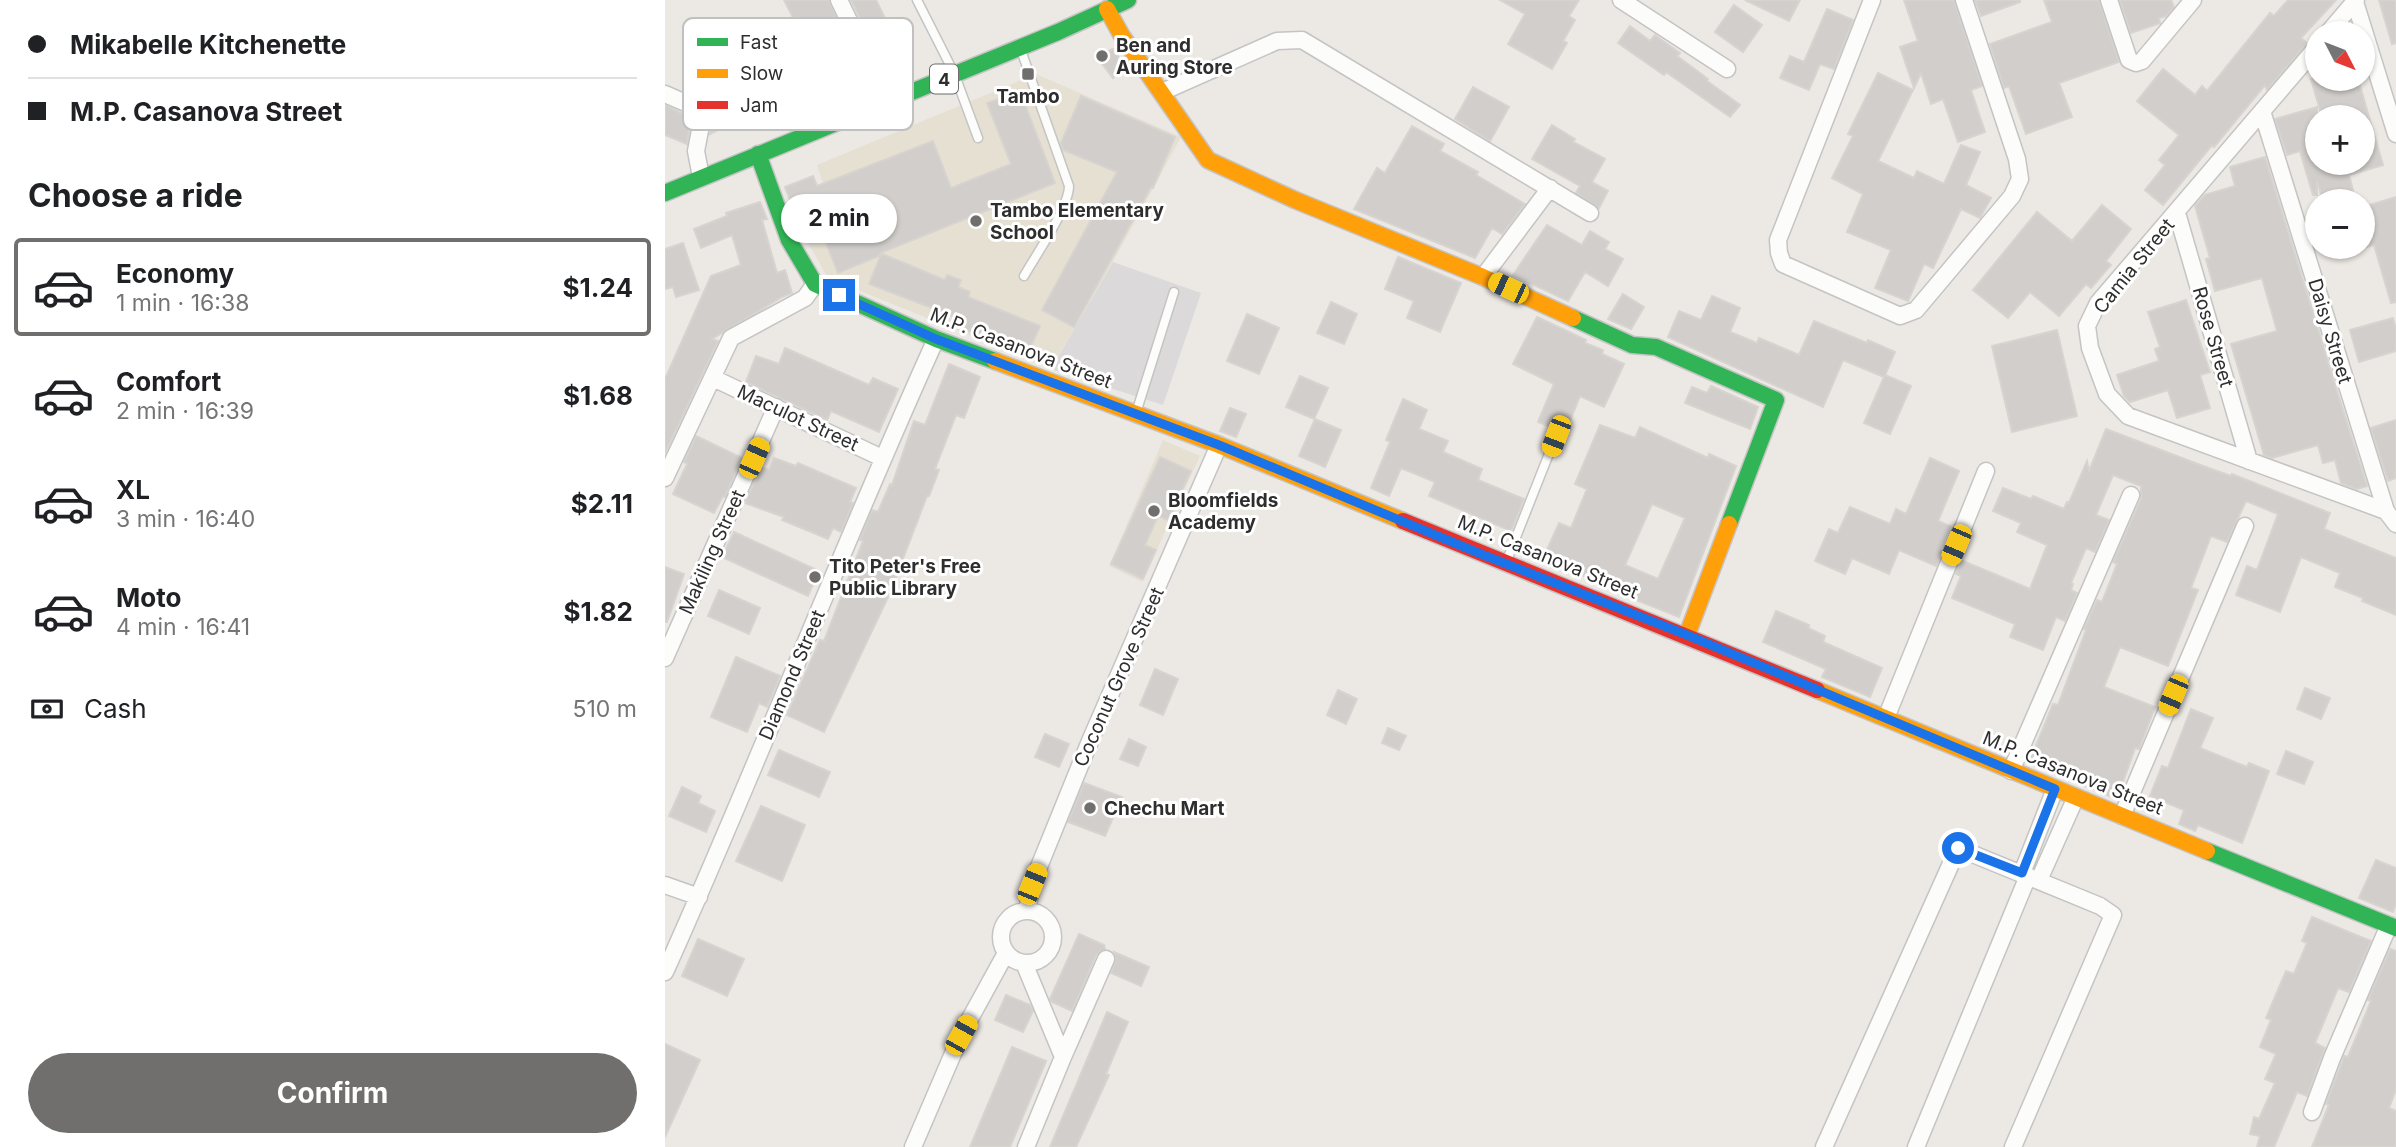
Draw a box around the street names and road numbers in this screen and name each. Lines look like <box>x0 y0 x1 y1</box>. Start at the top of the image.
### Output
road number: 4 <box>930 64 958 94</box>
street label: Camia Street <box>2089 214 2179 318</box>
street label: Daisy Street <box>2303 276 2357 386</box>
street label: Rose Street <box>2188 284 2238 390</box>
street label: M.P. Casanova Street <box>927 303 1115 393</box>
street label: Maculot Street <box>734 380 862 456</box>
street label: Makiling Street <box>674 486 750 618</box>
street label: M.P. Casanova Street <box>1454 510 1642 604</box>
street label: Coconut Grove Street <box>1069 584 1169 770</box>
street label: Diamond Street <box>754 607 830 743</box>
street label: M.P. Casanova Street <box>1979 726 2167 820</box>

